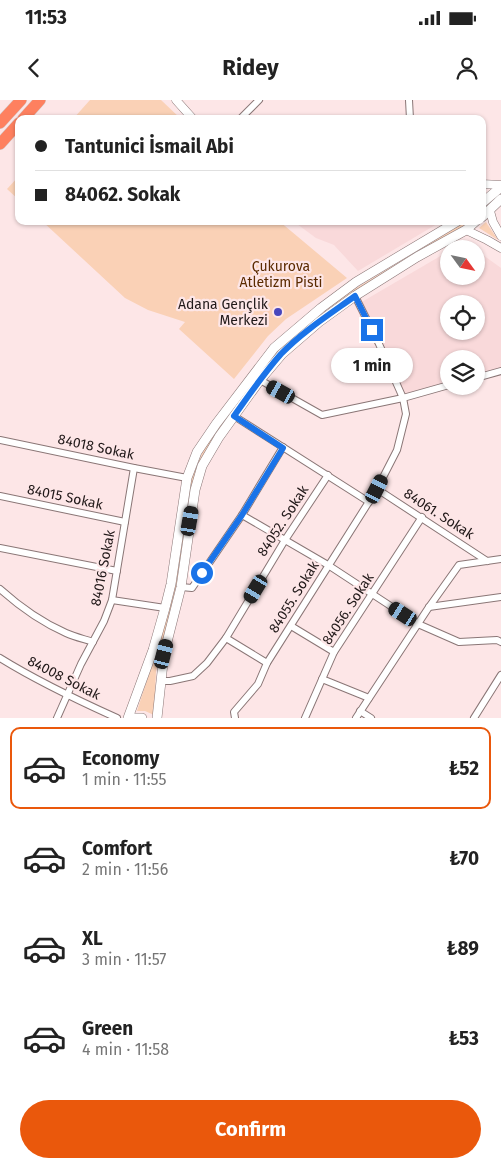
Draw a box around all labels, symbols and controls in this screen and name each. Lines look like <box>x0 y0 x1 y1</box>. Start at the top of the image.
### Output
text: 11:53 <box>25 6 67 29</box>
icon: back <box>20 54 48 82</box>
text: Ridey <box>222 54 279 81</box>
icon: person <box>453 54 481 82</box>
text: Tantunici İsmail Abi <box>65 135 234 158</box>
text: 84062. Sokak <box>65 183 180 206</box>
north arrow <box>440 240 485 285</box>
map controls <box>440 240 485 395</box>
park label: Çukurova Atletizm Pisti <box>239 258 323 291</box>
button: locate <box>440 295 485 340</box>
place label: Adana Gençlik Merkezi <box>178 296 269 329</box>
marker: Adana Gençlik Merkezi <box>272 306 284 318</box>
route end <box>361 319 383 341</box>
callout: 1 min <box>331 348 413 382</box>
button: layers <box>440 350 485 395</box>
text: 1 min <box>353 356 391 375</box>
car <box>264 378 297 406</box>
street label: 84018 Sokak <box>56 431 137 464</box>
car <box>363 472 390 506</box>
street label: 84015 Sokak <box>26 481 105 513</box>
street label: 84052. Sokak <box>254 482 313 560</box>
street label: 84061. Sokak <box>401 485 478 543</box>
car <box>180 505 199 537</box>
street label: 84016 Sokak <box>87 528 119 608</box>
street label: 84055. Sokak <box>265 557 323 636</box>
route start <box>191 562 213 584</box>
street label: 84056. Sokak <box>319 569 378 648</box>
car <box>241 572 270 606</box>
car <box>386 600 419 628</box>
car <box>153 638 174 670</box>
street label: 84008 Sokak <box>25 652 104 704</box>
icon: car <box>22 746 67 791</box>
text: Economy <box>82 747 159 770</box>
text: ₺52 <box>449 757 479 780</box>
text: 1 min · 11:55 <box>82 770 167 789</box>
icon: car <box>22 836 67 881</box>
text: Comfort <box>82 837 152 860</box>
text: ₺70 <box>449 847 479 870</box>
text: 2 min · 11:56 <box>82 860 168 879</box>
icon: car <box>22 926 67 971</box>
text: XL <box>82 927 103 950</box>
text: ₺89 <box>447 937 479 960</box>
text: 3 min · 11:57 <box>82 950 166 969</box>
icon: car <box>22 1016 67 1061</box>
text: Green <box>82 1017 133 1040</box>
text: ₺53 <box>449 1027 479 1050</box>
text: 4 min · 11:58 <box>82 1040 169 1059</box>
button: Confirm <box>20 1100 481 1158</box>

